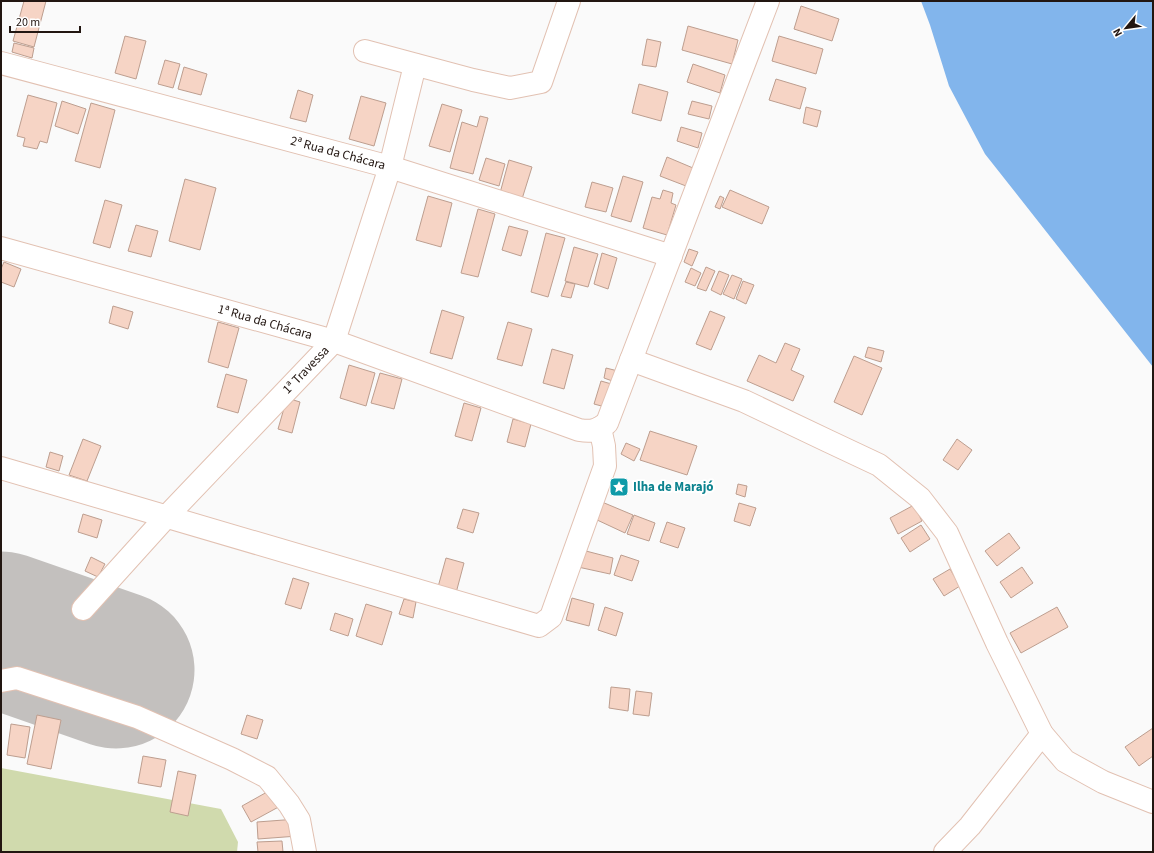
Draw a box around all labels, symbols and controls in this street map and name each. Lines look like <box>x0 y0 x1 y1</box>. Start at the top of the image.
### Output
scale bar <box>10 8 80 34</box>
north arrow <box>1106 8 1146 48</box>
text: 20 m <box>16 14 40 31</box>
text: N <box>1109 26 1126 39</box>
street label: 2ª Rua da Chácara <box>288 132 388 174</box>
street label: 1ª Rua da Chácara <box>216 300 314 344</box>
street label: 1ª Travessa <box>278 342 334 398</box>
place icon: Ilha de Marajó <box>608 476 630 498</box>
place label: Ilha de Marajó <box>633 478 714 496</box>

